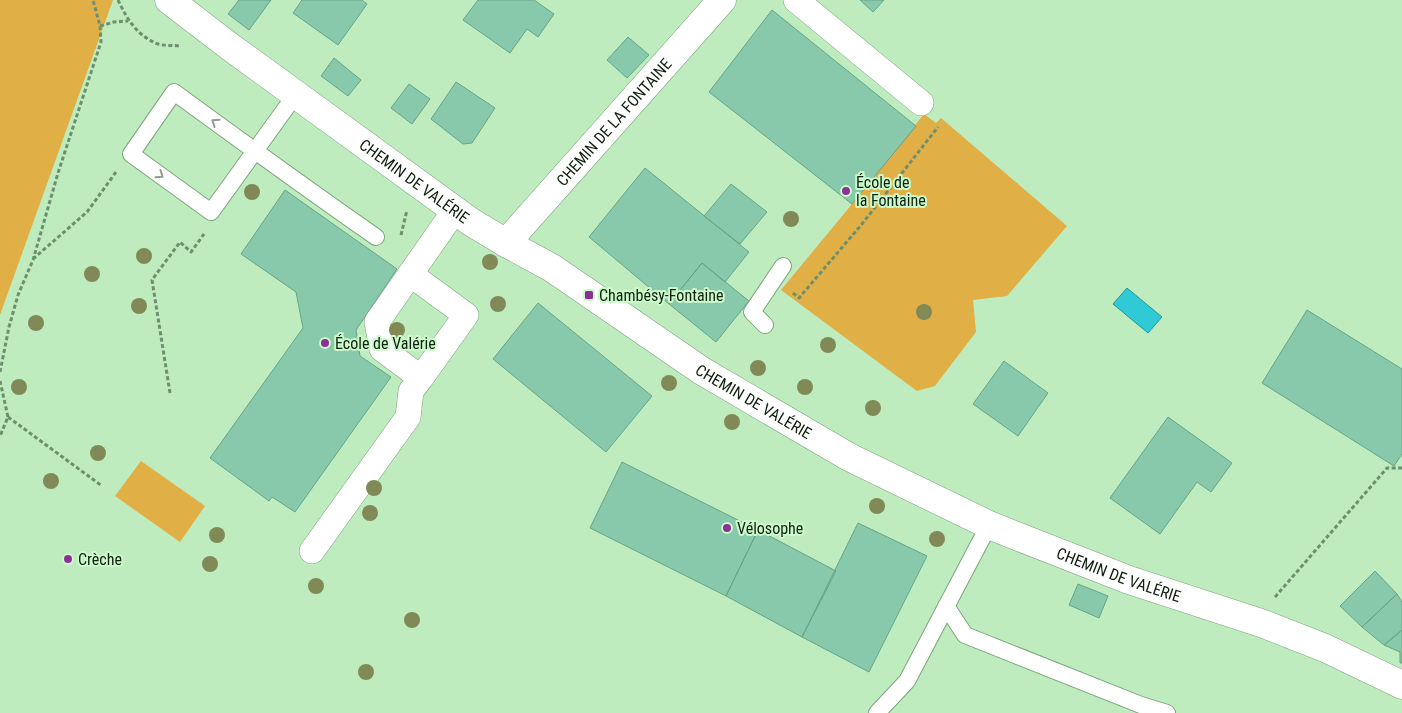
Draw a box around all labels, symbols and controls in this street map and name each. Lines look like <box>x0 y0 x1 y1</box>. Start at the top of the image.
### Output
street label: CHEMIN DE LA FONTAINE <box>552 54 675 189</box>
one-way arrow <box>211 119 221 128</box>
street label: CHEMIN DE VALÉRIE <box>356 135 473 227</box>
one-way arrow <box>154 169 164 178</box>
place label: École de la Fontaine <box>856 173 926 210</box>
marker: École de la Fontaine <box>840 185 852 197</box>
place label: Chambésy-Fontaine <box>599 286 723 305</box>
marker: Chambésy-Fontaine <box>583 289 595 301</box>
place label: École de Valérie <box>335 334 436 353</box>
marker: École de Valérie <box>319 337 331 349</box>
street label: CHEMIN DE VALÉRIE <box>692 360 815 443</box>
place label: Vélosophe <box>737 519 803 538</box>
marker: Vélosophe <box>721 522 733 534</box>
street label: CHEMIN DE VALÉRIE <box>1054 543 1184 606</box>
place label: Crèche <box>78 550 122 569</box>
marker: Crèche <box>62 553 74 565</box>

